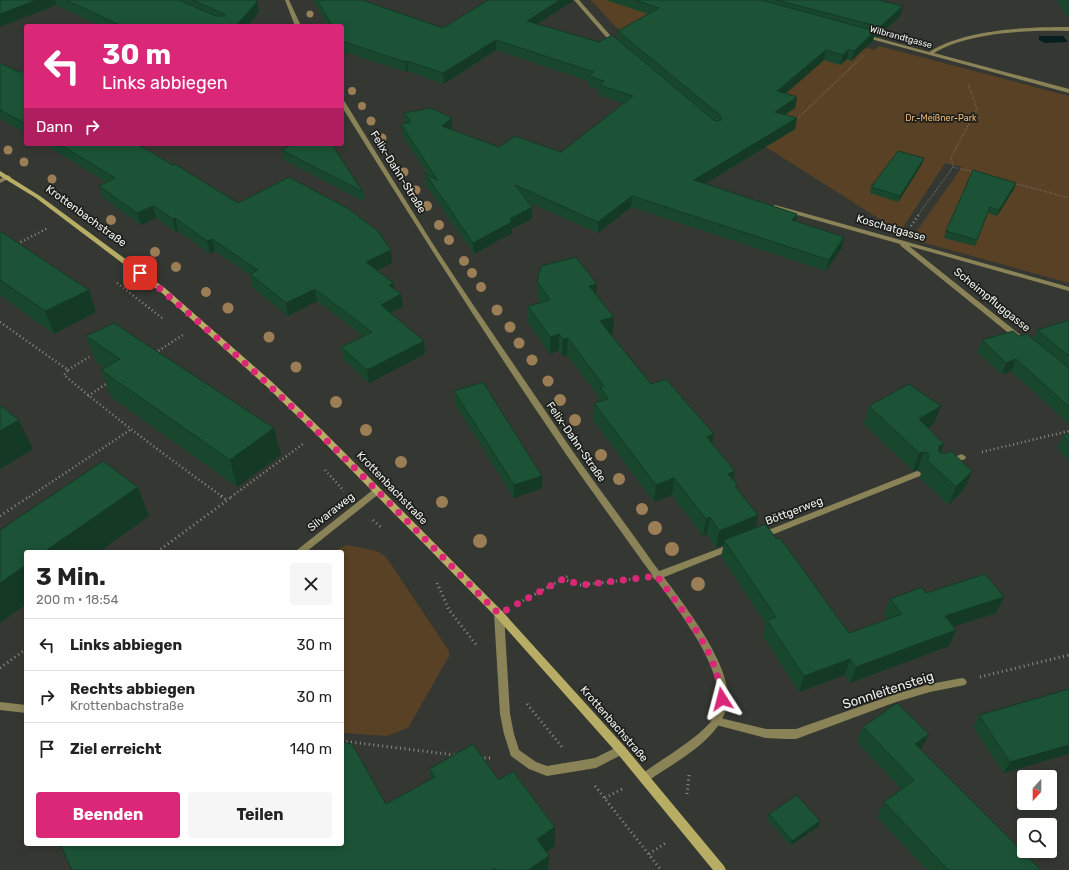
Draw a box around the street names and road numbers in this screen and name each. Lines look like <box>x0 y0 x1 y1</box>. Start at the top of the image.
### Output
street label: Wilbrandtgasse <box>869 24 933 50</box>
street label: Felix-Dahn-Straße <box>367 128 429 216</box>
street label: Krottenbachstraße <box>43 182 129 250</box>
street label: Koschatgasse <box>855 212 927 244</box>
street label: Scheimpfluggasse <box>951 265 1033 335</box>
street label: Felix-Dahn-Straße <box>544 399 608 485</box>
street label: Krottenbachstraße <box>354 449 430 527</box>
street label: Silvaraweg <box>305 490 357 534</box>
street label: Böttgerweg <box>763 494 825 528</box>
street label: Sonnleitensteig <box>840 668 936 713</box>
street label: Krottenbachstraße <box>577 683 651 765</box>

